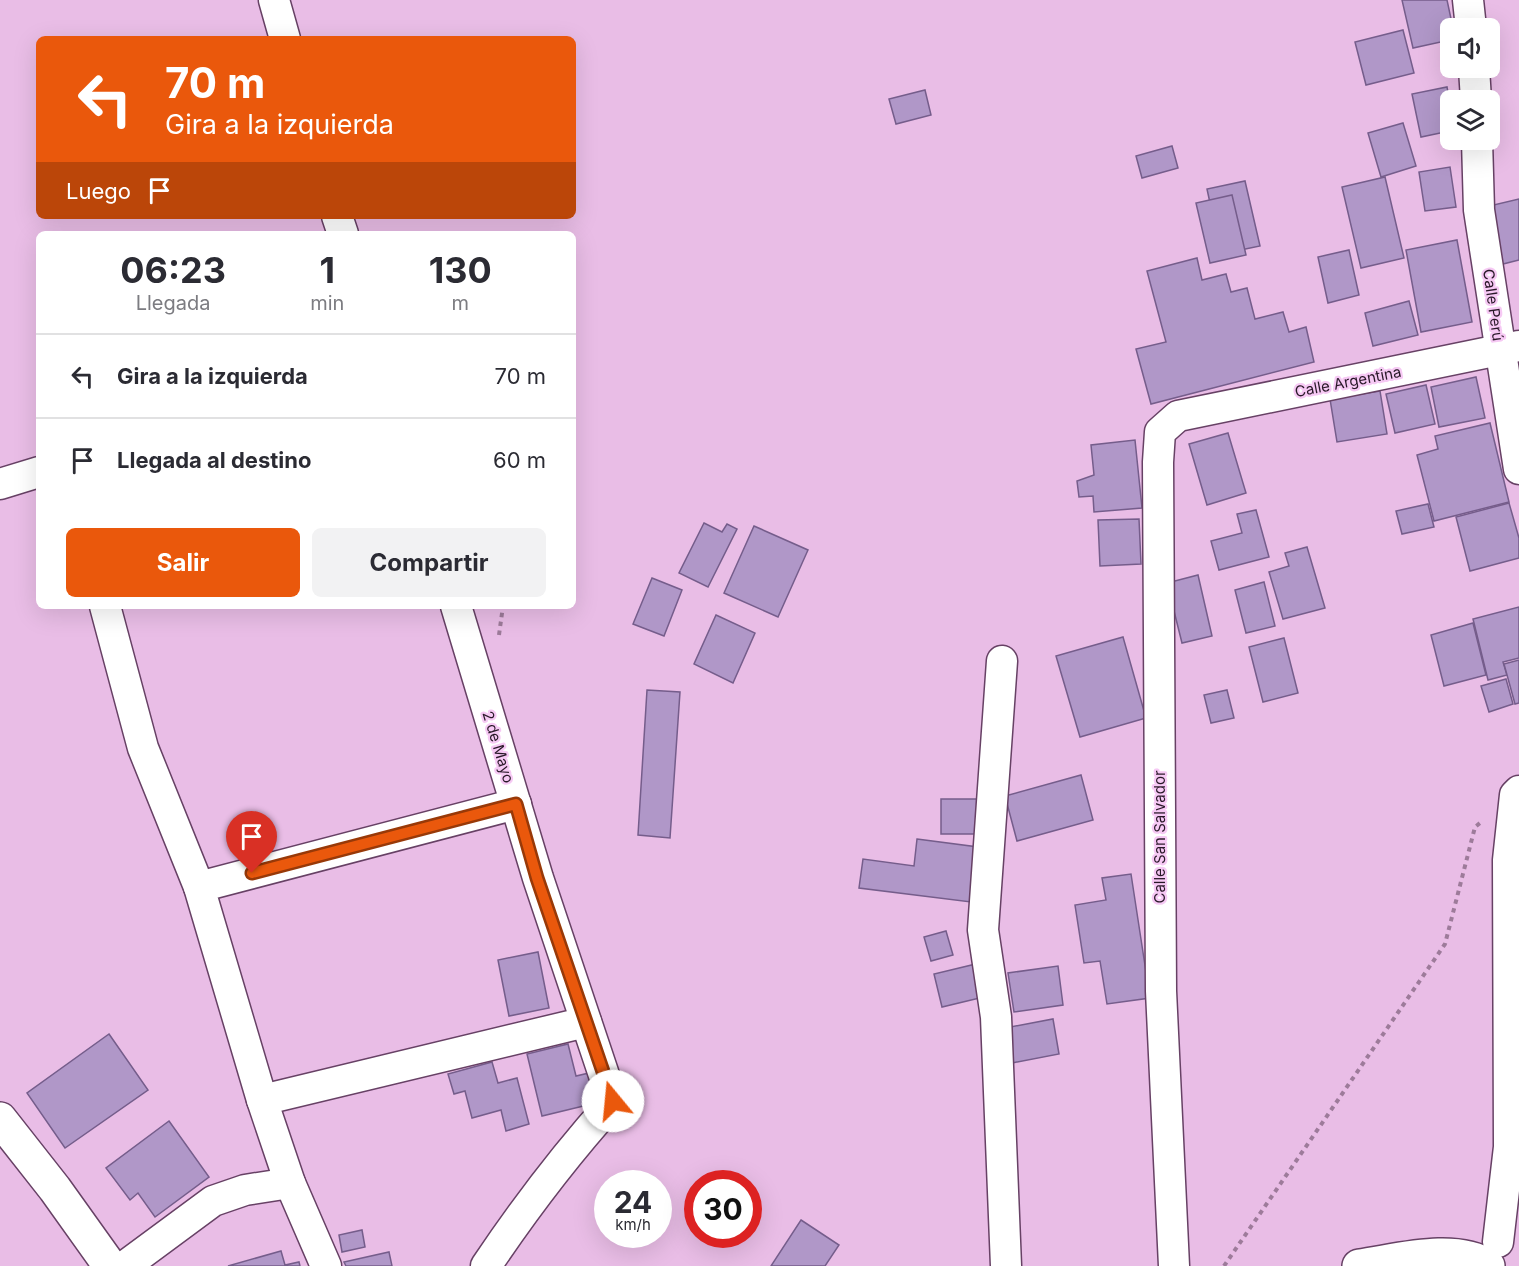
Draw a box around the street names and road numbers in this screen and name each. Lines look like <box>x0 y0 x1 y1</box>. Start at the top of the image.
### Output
street label: Calle Perú <box>1479 268 1508 342</box>
street label: Calle Argentina <box>1293 362 1403 401</box>
street label: 2 de Mayo <box>479 708 518 785</box>
street label: Calle San Salvador <box>1150 770 1169 904</box>

